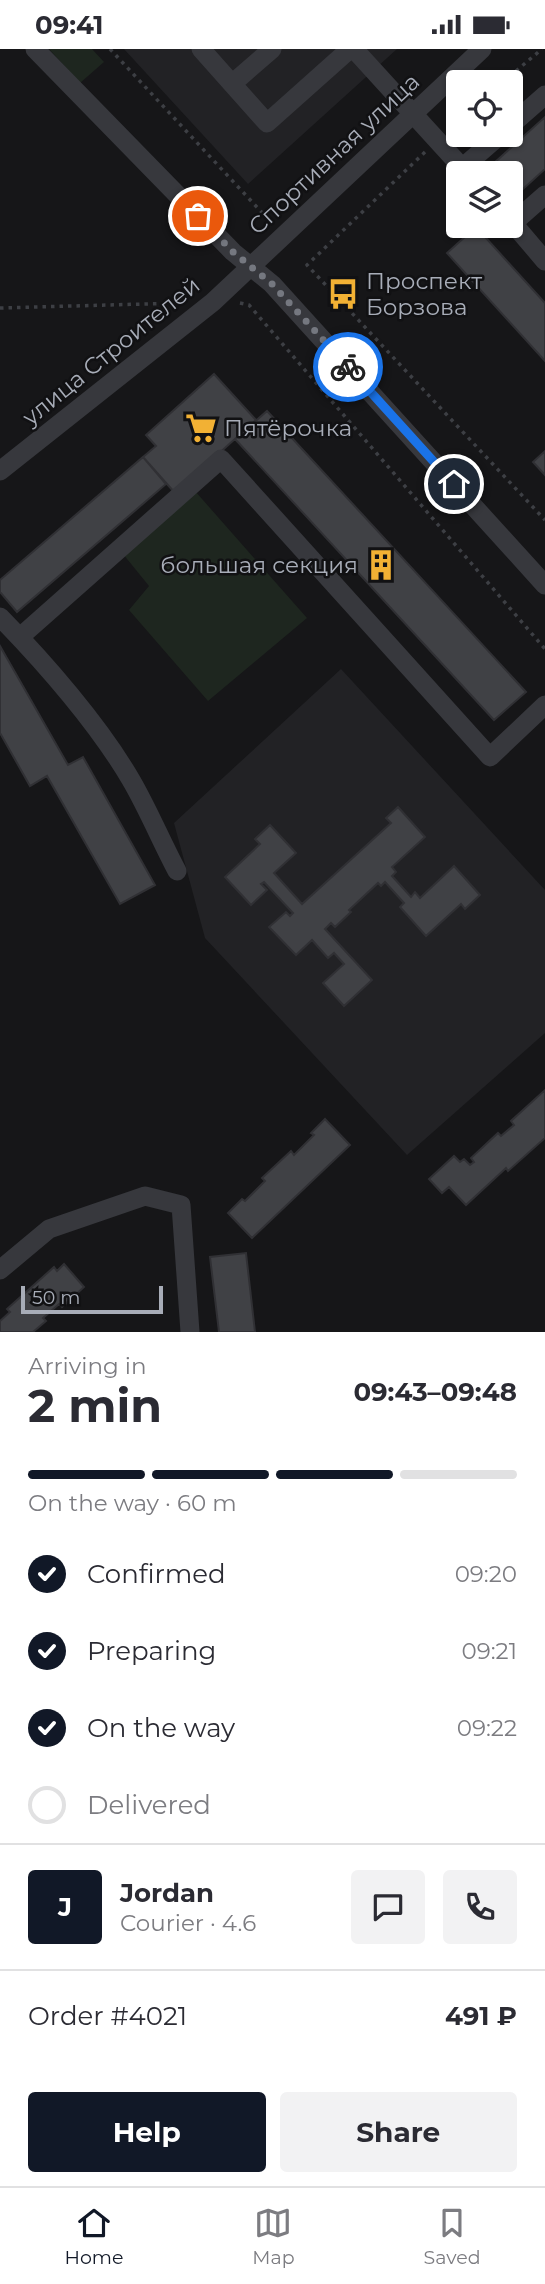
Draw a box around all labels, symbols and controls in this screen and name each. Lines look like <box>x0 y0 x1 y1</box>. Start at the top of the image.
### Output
text: 09:41 <box>35 9 103 41</box>
street label: Спортивная улица <box>243 68 425 240</box>
map controls <box>446 70 523 238</box>
button: locate <box>446 70 523 147</box>
button: layers <box>446 161 523 238</box>
pin <box>168 186 228 246</box>
icon: bag <box>179 197 217 235</box>
place label: Проспект Борзова <box>366 267 482 321</box>
street label: улица Строителей <box>16 271 205 432</box>
bus stop icon: Проспект Борзова <box>326 277 360 311</box>
courier <box>313 332 383 402</box>
icon: bike <box>329 348 367 386</box>
supermarket icon: Пятёрочка <box>184 411 218 445</box>
place label: Пятёрочка <box>224 414 352 442</box>
pin <box>424 454 484 514</box>
icon: home <box>435 465 473 503</box>
building icon: большая секция <box>364 548 398 582</box>
place label: большая секция <box>160 551 358 579</box>
scale bar <box>21 1283 163 1315</box>
text: 50 m <box>32 1286 80 1309</box>
text: Arriving in <box>28 1352 147 1380</box>
text: 09:43–09:48 <box>353 1376 517 1408</box>
text: 2 min <box>28 1377 162 1434</box>
text: On the way · 60 m <box>28 1489 237 1517</box>
icon: check <box>28 1555 66 1593</box>
text: Confirmed <box>87 1558 226 1590</box>
text: 09:20 <box>455 1560 517 1588</box>
icon: check <box>28 1632 66 1670</box>
text: Preparing <box>87 1635 216 1667</box>
text: 09:21 <box>462 1637 517 1665</box>
icon: check <box>28 1709 66 1747</box>
text: On the way <box>87 1712 235 1744</box>
text: 09:22 <box>457 1714 517 1742</box>
text: Delivered <box>87 1789 211 1821</box>
button: chat <box>351 1870 425 1944</box>
button: phone <box>443 1870 517 1944</box>
text: Jordan <box>120 1877 214 1909</box>
text: J <box>58 1891 72 1923</box>
text: Courier · 4.6 <box>120 1909 256 1937</box>
text: Order #4021 <box>28 2000 187 2032</box>
text: 491 ₽ <box>445 2000 517 2032</box>
button: Help <box>28 2092 266 2172</box>
button: Share <box>280 2092 517 2172</box>
tab: Home <box>64 2204 123 2269</box>
tab: Map <box>252 2204 295 2269</box>
tab: Saved <box>423 2204 481 2269</box>

